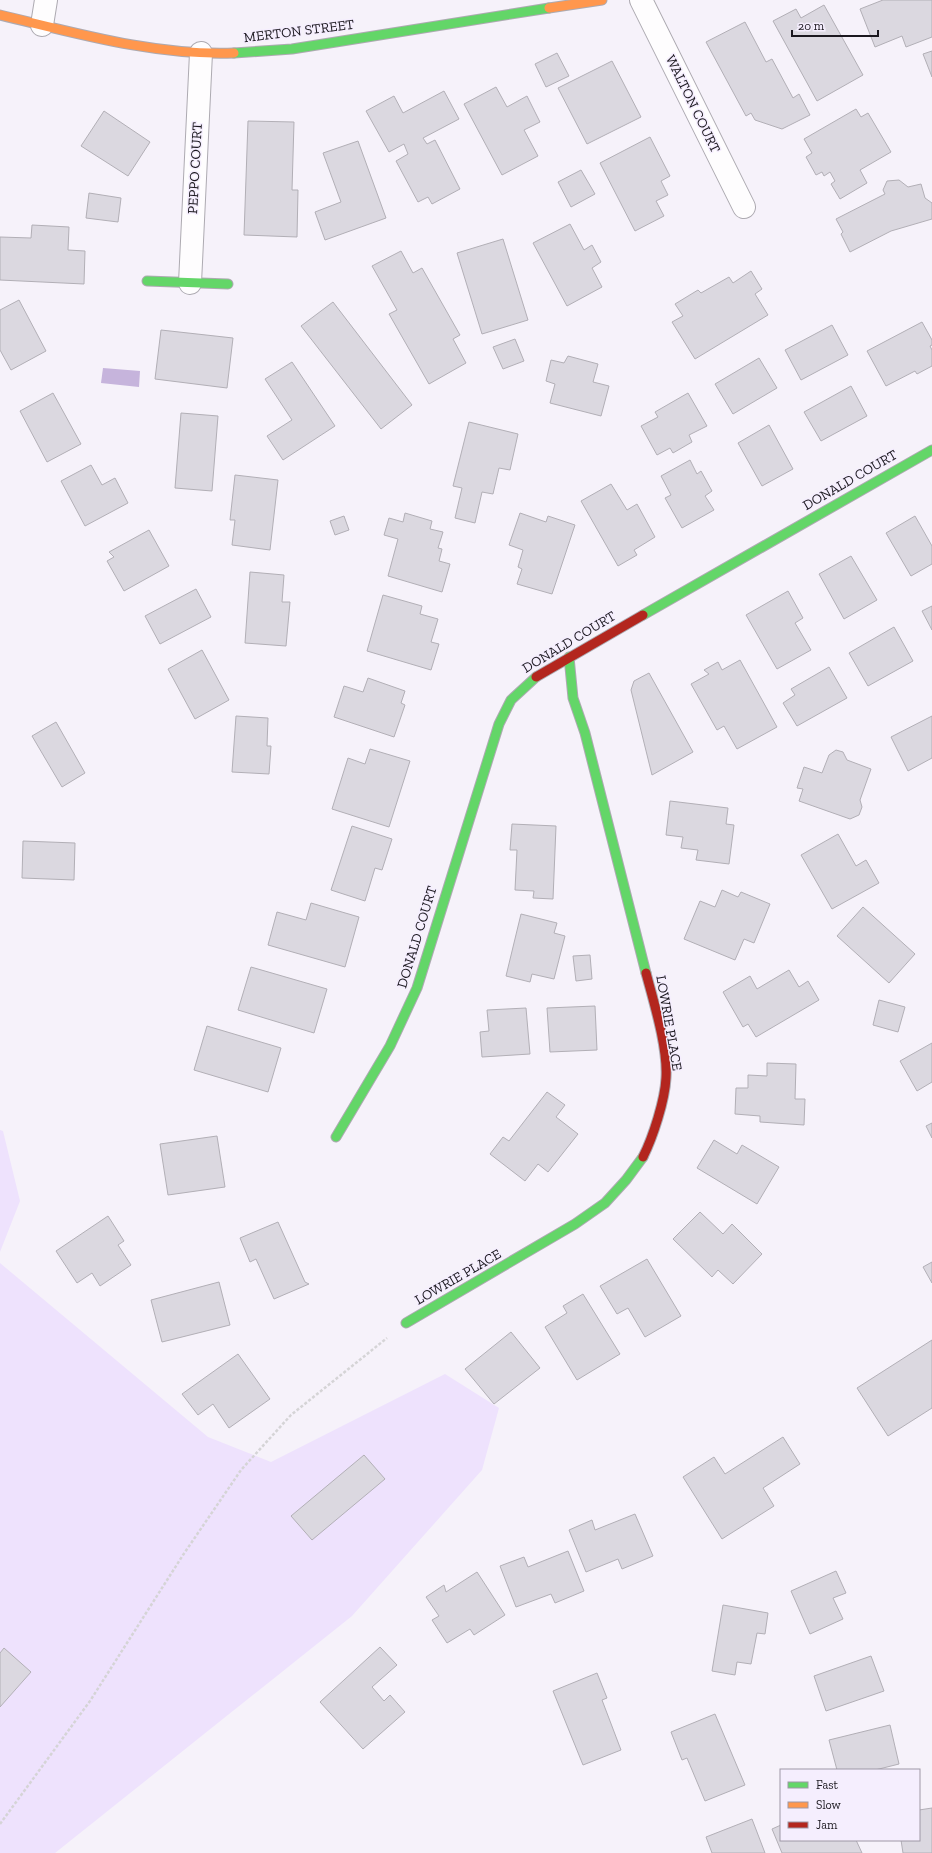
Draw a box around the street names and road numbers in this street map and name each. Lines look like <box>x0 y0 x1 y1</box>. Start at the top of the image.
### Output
street label: MERTON STREET <box>243 16 356 46</box>
street label: WALTON COURT <box>662 52 724 156</box>
street label: PEPPO COURT <box>184 121 206 214</box>
street label: DONALD COURT <box>800 446 900 514</box>
street label: DONALD COURT <box>519 607 619 677</box>
street label: DONALD COURT <box>393 883 441 990</box>
street label: LOWRIE PLACE <box>652 974 686 1072</box>
street label: LOWRIE PLACE <box>412 1245 504 1309</box>

